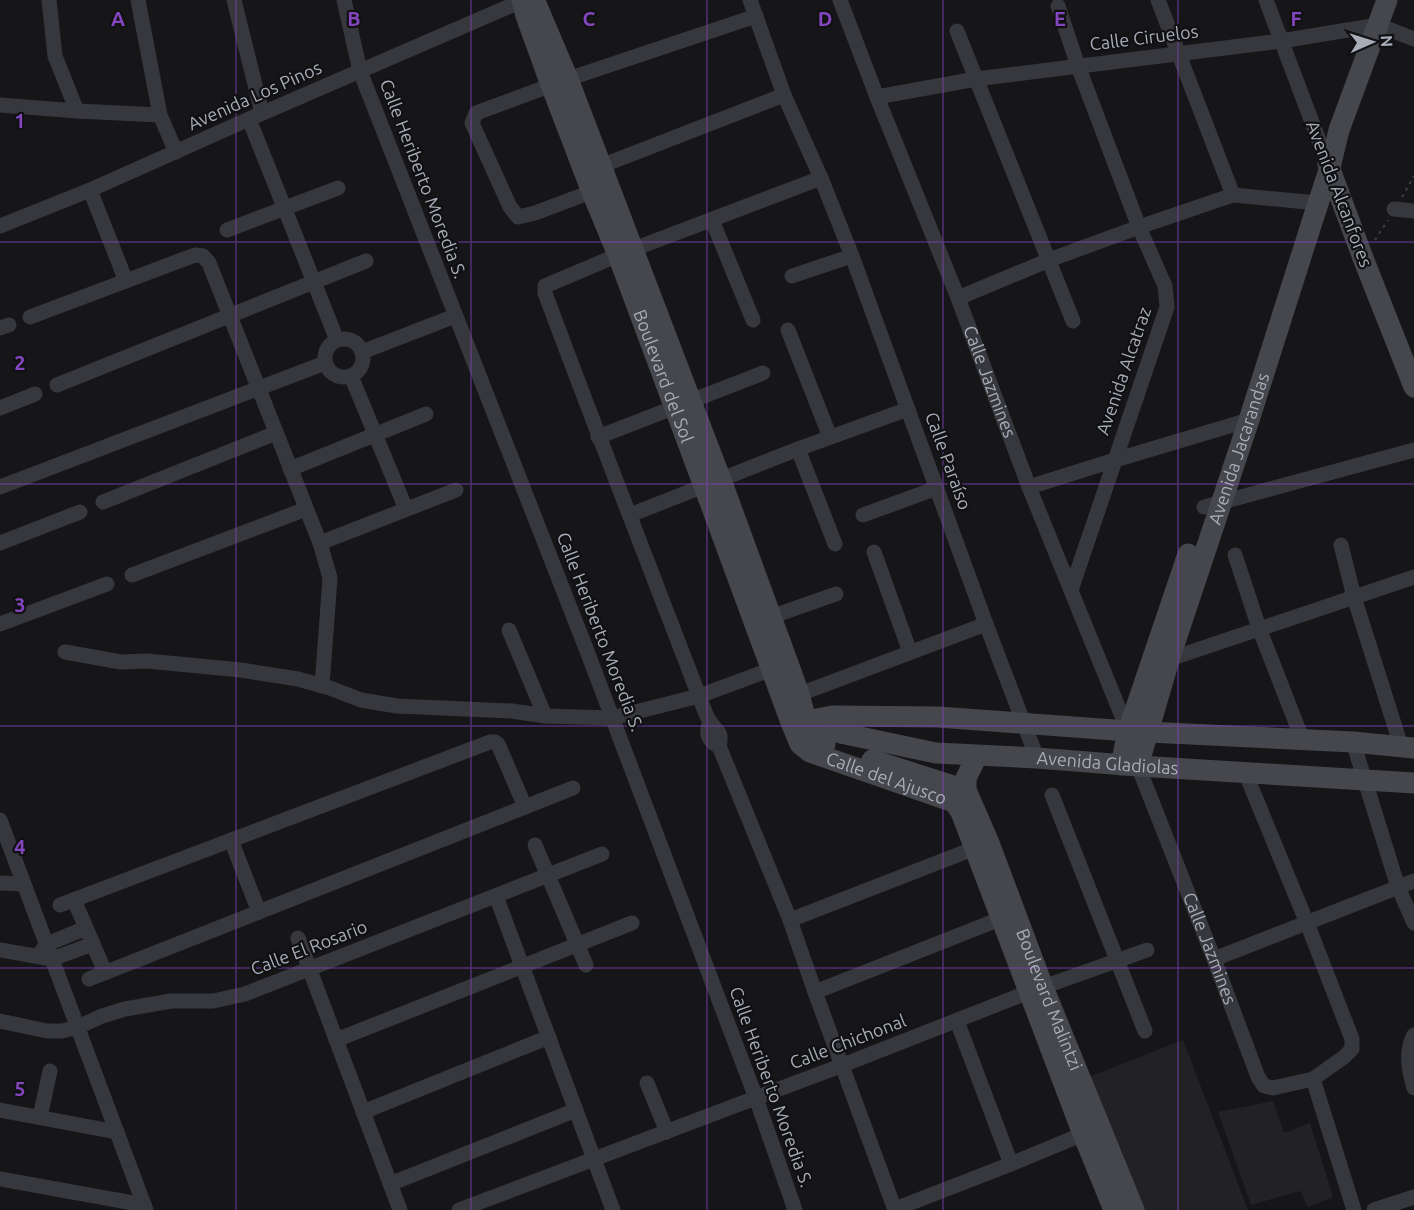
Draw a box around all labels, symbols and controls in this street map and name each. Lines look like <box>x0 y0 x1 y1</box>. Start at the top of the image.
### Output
text: A <box>111 7 125 30</box>
text: B <box>347 7 361 30</box>
text: C <box>583 7 596 30</box>
text: D <box>818 7 832 30</box>
text: E <box>1054 7 1066 30</box>
text: F <box>1290 7 1302 30</box>
north arrow <box>1342 12 1402 72</box>
street label: Calle Ciruelos <box>1088 20 1200 54</box>
text: N <box>1378 35 1396 48</box>
street label: Avenida Los Pinos <box>185 57 325 134</box>
street label: Calle Heriberto Moredia S. <box>377 76 471 281</box>
text: 1 <box>14 109 26 132</box>
street label: Avenida Alcanfores <box>1303 118 1377 270</box>
street label: Avenida Alcatraz <box>1092 304 1154 437</box>
street label: Boulevard del Sol <box>630 307 698 445</box>
street label: Calle Jazmines <box>960 323 1021 440</box>
text: 2 <box>14 351 26 374</box>
street label: Avenida Jacarandas <box>1204 370 1272 527</box>
street label: Calle Paraíso <box>922 409 976 512</box>
street label: Calle Heriberto Moredia S. <box>554 529 648 734</box>
text: 3 <box>14 593 26 616</box>
street label: Calle del Ajusco <box>824 747 950 808</box>
street label: Avenida Gladiolas <box>1036 747 1179 777</box>
text: 4 <box>14 835 26 858</box>
street label: Calle Jazmines <box>1180 889 1241 1007</box>
street label: Calle El Rosario <box>248 916 370 978</box>
street label: Boulevard Malintzi <box>1013 926 1087 1073</box>
street label: Calle Heriberto Moredia S. <box>726 984 818 1190</box>
street label: Calle Chichonal <box>787 1010 909 1072</box>
text: 5 <box>14 1077 26 1100</box>

